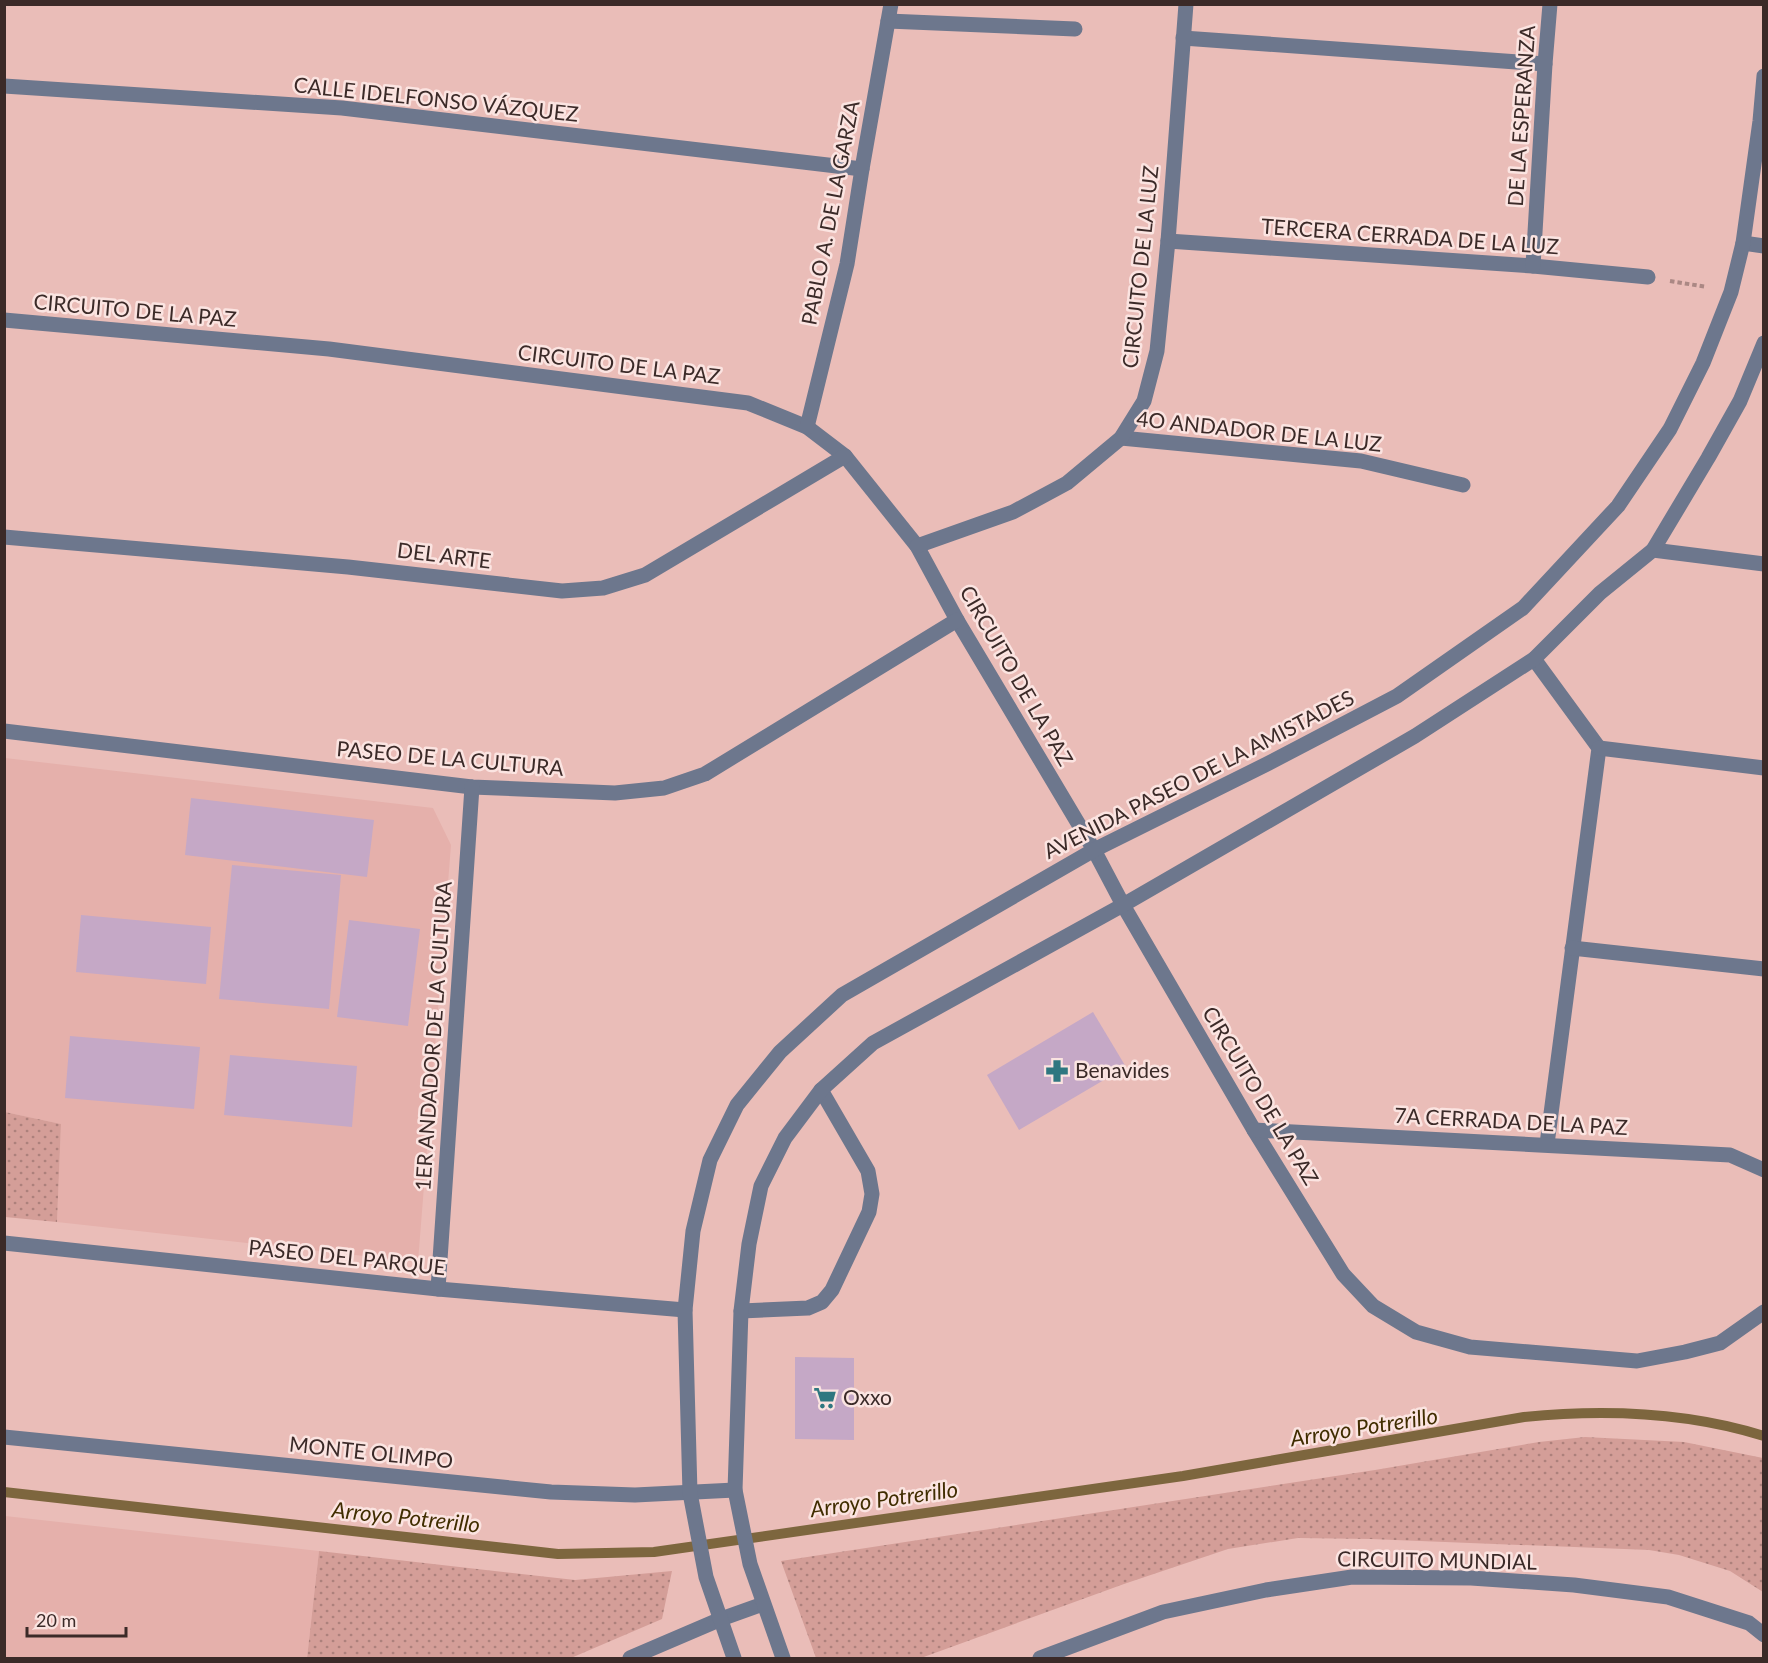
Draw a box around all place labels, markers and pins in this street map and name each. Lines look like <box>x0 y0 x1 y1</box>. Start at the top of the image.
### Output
place label: Benavides <box>1075 1057 1169 1082</box>
pharmacy icon: Benavides <box>1044 1058 1070 1084</box>
place label: Oxxo <box>843 1384 892 1409</box>
supermarket icon: Oxxo <box>812 1385 838 1411</box>

